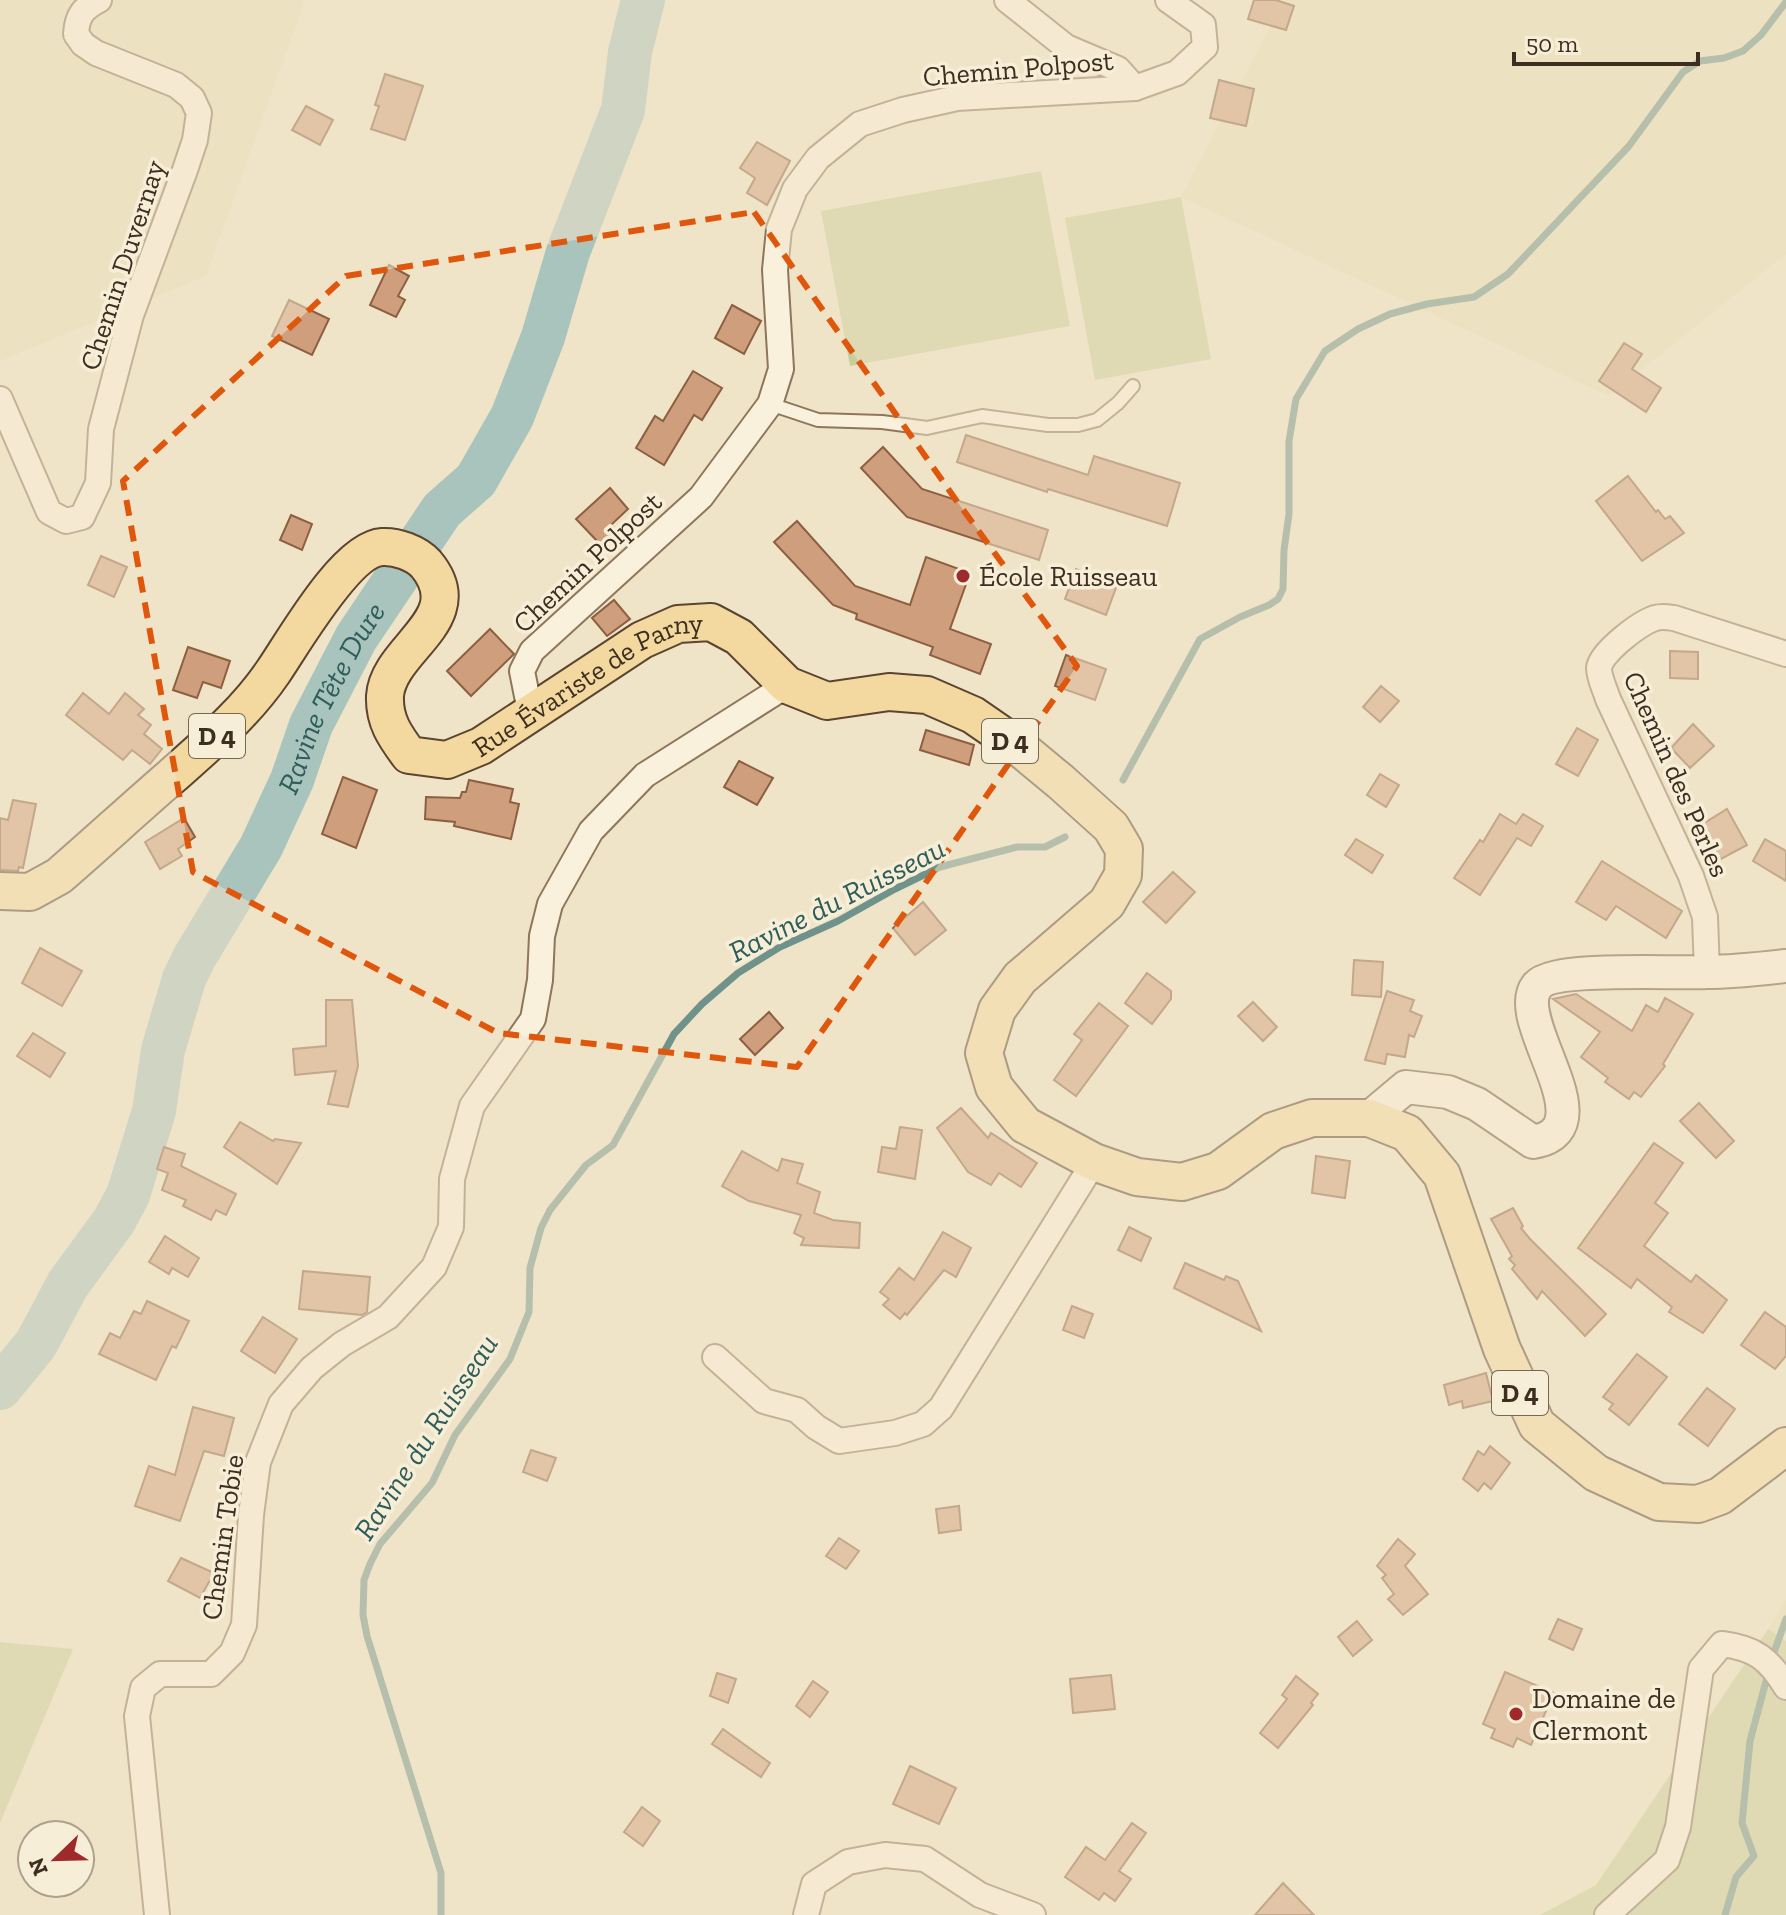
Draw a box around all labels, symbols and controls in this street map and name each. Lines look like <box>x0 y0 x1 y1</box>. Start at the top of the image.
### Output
scale bar <box>1514 16 1698 66</box>
text: 50 m <box>1526 29 1579 58</box>
street label: Chemin Polpost <box>921 44 1115 93</box>
street label: Chemin Duvernay <box>73 156 172 374</box>
street label: Chemin Polpost <box>506 485 669 640</box>
place label: École Ruisseau <box>979 560 1158 593</box>
marker: École Ruisseau <box>954 567 972 585</box>
water label: Ravine Tête Dure <box>270 595 393 799</box>
street label: Rue Évariste de Parny <box>466 606 705 764</box>
street label: Chemin des Perles <box>1616 666 1737 882</box>
road number: D 4 <box>189 714 245 758</box>
road number: D 4 <box>982 719 1038 763</box>
water label: Ravine du Ruisseau <box>723 830 951 970</box>
water label: Ravine du Ruisseau <box>346 1327 506 1547</box>
road number: D 4 <box>1492 1371 1548 1415</box>
street label: Chemin Tobie <box>195 1452 250 1622</box>
place label: Domaine de Clermont <box>1532 1682 1676 1747</box>
marker: Domaine de Clermont <box>1507 1705 1525 1723</box>
north arrow <box>16 1819 96 1899</box>
text: N <box>22 1853 54 1880</box>

